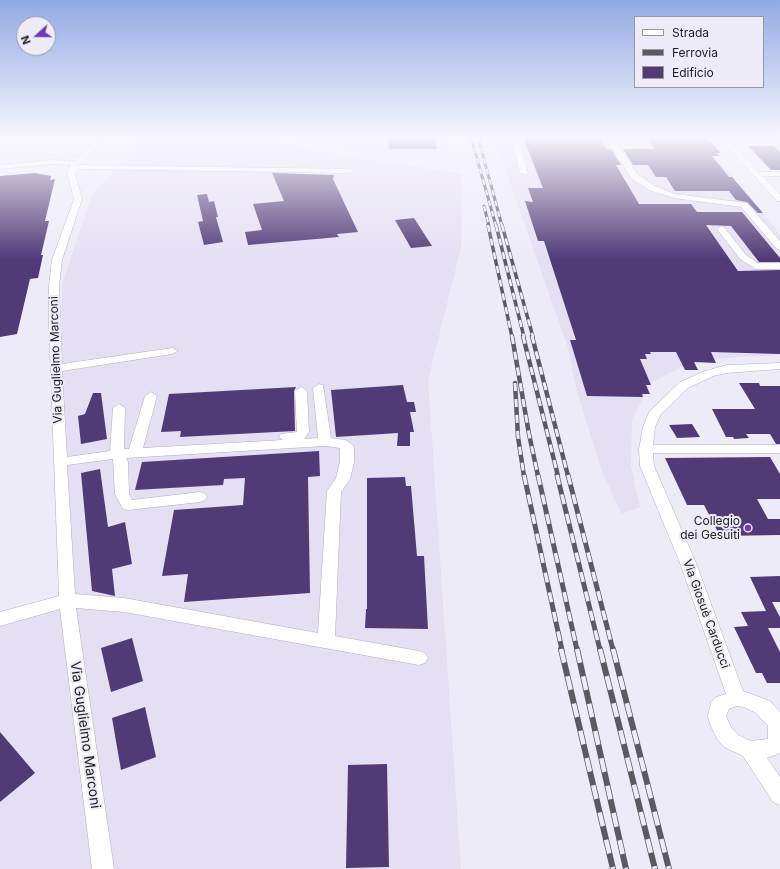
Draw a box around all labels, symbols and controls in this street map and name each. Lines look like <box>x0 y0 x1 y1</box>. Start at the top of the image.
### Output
north arrow <box>16 16 56 56</box>
legend <box>634 16 764 88</box>
text: Strada <box>672 25 709 40</box>
text: N <box>18 34 34 46</box>
text: Ferrovia <box>672 45 718 60</box>
text: Edificio <box>672 65 714 80</box>
street label: Via Guglielmo Marconi <box>47 296 65 424</box>
place label: Collegio dei Gesuiti <box>680 514 740 542</box>
marker: Collegio dei Gesuiti <box>743 523 753 533</box>
street label: Via Giosuè Carducci <box>680 557 732 671</box>
street label: Via Guglielmo Marconi <box>66 660 104 810</box>

